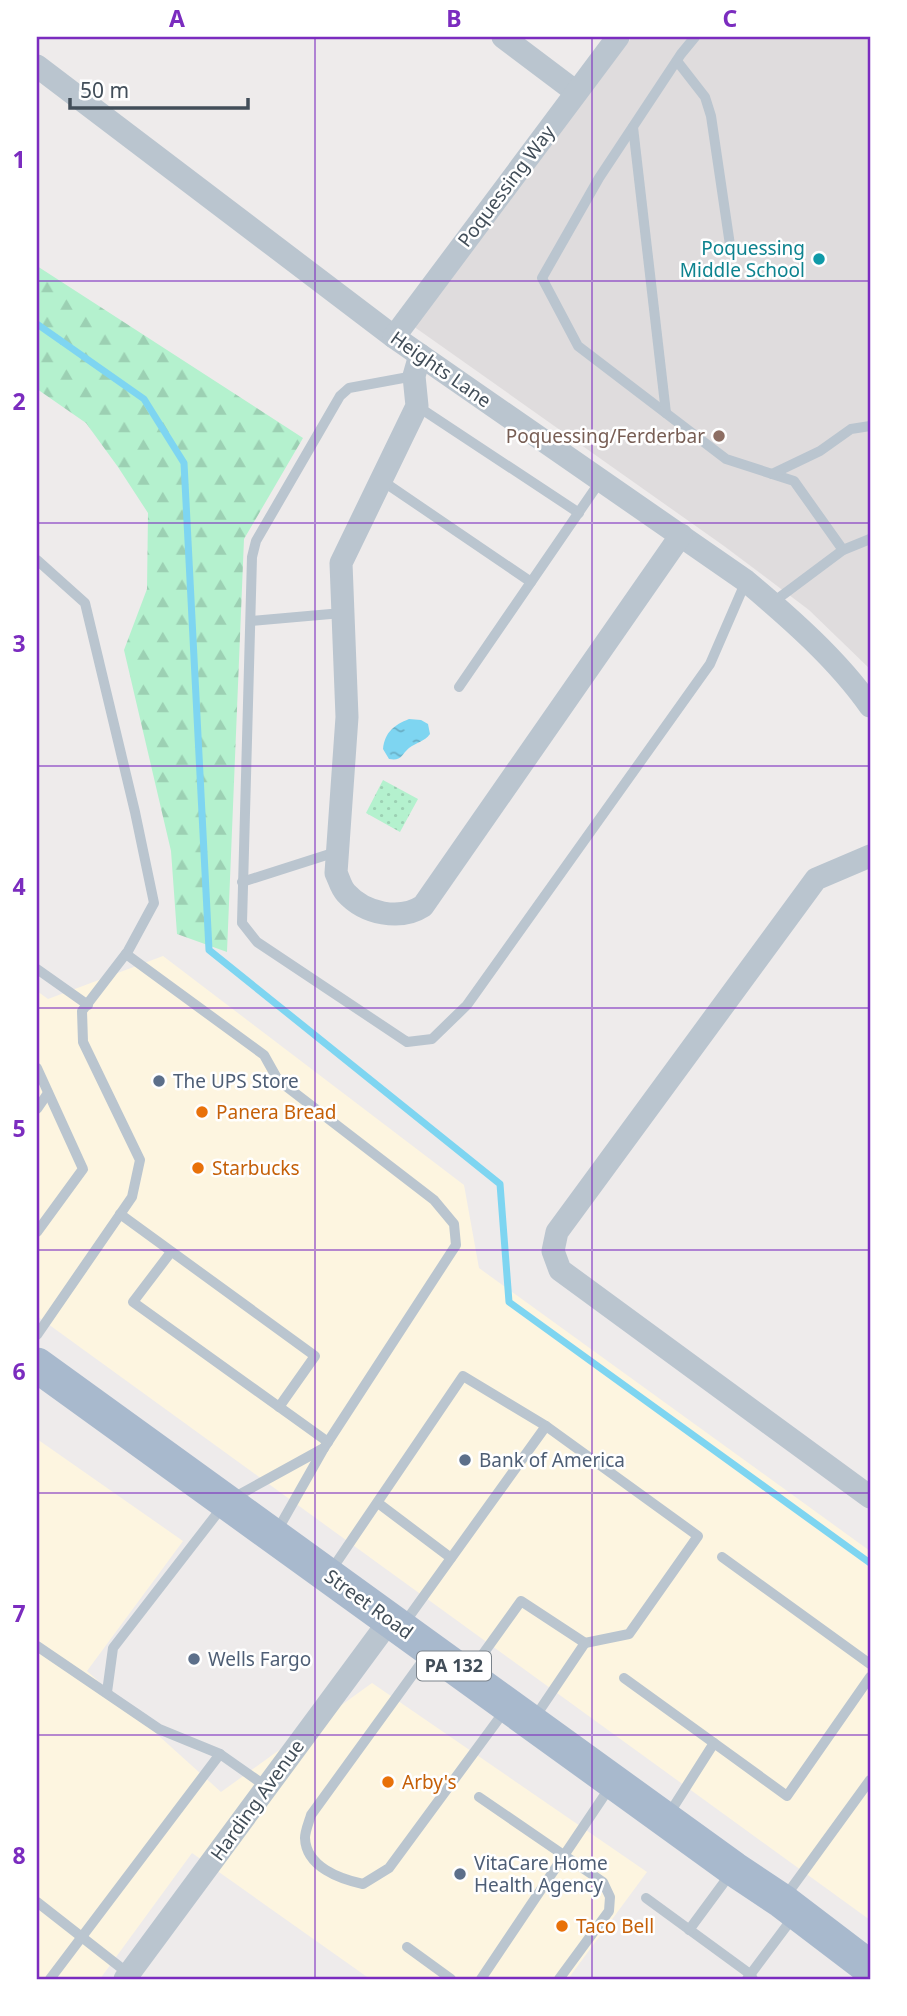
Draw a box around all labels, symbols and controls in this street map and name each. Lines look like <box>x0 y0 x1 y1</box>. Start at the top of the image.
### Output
text: A <box>169 2 185 34</box>
text: B <box>446 2 462 34</box>
text: C <box>723 2 738 34</box>
scale bar <box>70 66 248 110</box>
text: 50 m <box>80 76 129 104</box>
street label: Poquessing Way <box>452 120 561 252</box>
text: 1 <box>12 143 26 175</box>
place label: Poquessing Middle School <box>680 235 805 283</box>
marker: Poquessing Middle School <box>811 251 827 267</box>
street label: Heights Lane <box>386 325 496 413</box>
text: 2 <box>12 385 26 417</box>
place label: Poquessing/Ferderbar <box>506 423 705 449</box>
marker: Poquessing/Ferderbar <box>711 428 727 444</box>
text: 3 <box>12 627 26 659</box>
text: 4 <box>12 870 26 902</box>
place label: The UPS Store <box>173 1068 299 1094</box>
marker: The UPS Store <box>151 1073 167 1089</box>
place label: Panera Bread <box>216 1099 337 1125</box>
marker: Panera Bread <box>194 1104 210 1120</box>
text: 5 <box>12 1112 26 1144</box>
place label: Starbucks <box>212 1155 300 1181</box>
marker: Starbucks <box>190 1160 206 1176</box>
text: 6 <box>12 1355 26 1387</box>
place label: Bank of America <box>479 1447 625 1473</box>
marker: Bank of America <box>457 1452 473 1468</box>
street label: Street Road <box>319 1563 419 1645</box>
text: 7 <box>12 1597 26 1629</box>
place label: Wells Fargo <box>208 1646 311 1672</box>
marker: Wells Fargo <box>186 1651 202 1667</box>
road number: PA 132 <box>417 1652 491 1680</box>
street label: Harding Avenue <box>204 1734 310 1866</box>
place label: Arby's <box>402 1769 457 1795</box>
marker: Arby's <box>380 1774 396 1790</box>
text: 8 <box>12 1839 26 1871</box>
place label: VitaCare Home Health Agency <box>474 1850 608 1898</box>
marker: VitaCare Home Health Agency <box>452 1866 468 1882</box>
place label: Taco Bell <box>576 1913 654 1939</box>
marker: Taco Bell <box>554 1918 570 1934</box>

